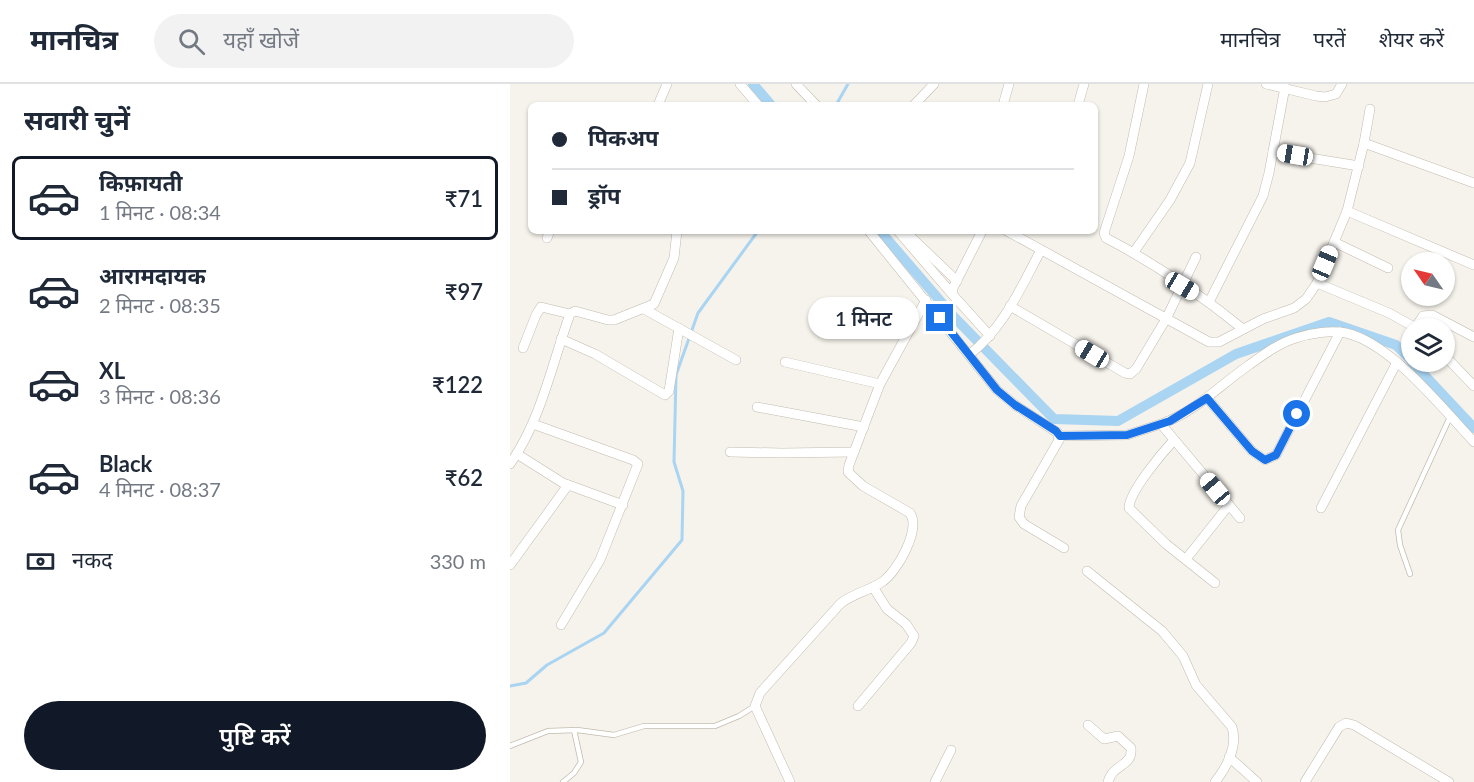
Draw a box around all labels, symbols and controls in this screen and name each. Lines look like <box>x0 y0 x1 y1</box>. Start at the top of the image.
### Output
search box <box>154 14 574 68</box>
text: मानचित्र <box>30 22 118 56</box>
icon: search <box>175 25 208 58</box>
text: यहाँ खोजें <box>223 26 299 53</box>
text: मानचित्र <box>1220 26 1280 51</box>
text: परतें <box>1313 26 1346 51</box>
text: शेयर करें <box>1379 26 1444 51</box>
text: सवारी चुनें <box>24 103 130 136</box>
text: पिकअप <box>588 124 659 151</box>
car <box>1276 143 1314 167</box>
text: किफ़ायती <box>99 169 183 196</box>
icon: car <box>27 171 81 225</box>
text: ड्रॉप <box>588 182 621 209</box>
text: ₹71 <box>445 185 483 212</box>
text: 1 मिनट · 08:34 <box>99 200 221 224</box>
car <box>1310 243 1340 283</box>
north arrow <box>1401 252 1455 306</box>
map controls <box>1401 252 1455 372</box>
text: आरामदायक <box>99 262 206 289</box>
icon: car <box>27 264 81 318</box>
car <box>1162 269 1202 303</box>
text: ₹97 <box>445 278 483 305</box>
text: 2 मिनट · 08:35 <box>99 293 221 317</box>
callout: 1 मिनट <box>808 297 919 339</box>
route end <box>926 304 953 331</box>
text: 1 मिनट <box>835 306 892 330</box>
button: layers <box>1401 318 1455 372</box>
car <box>1072 337 1112 371</box>
icon: car <box>27 357 81 411</box>
text: XL <box>99 357 125 384</box>
text: ₹122 <box>432 371 483 398</box>
text: 3 मिनट · 08:36 <box>99 384 221 408</box>
route start <box>1283 400 1310 427</box>
icon: car <box>27 450 81 504</box>
text: Black <box>99 450 152 477</box>
text: ₹62 <box>445 464 483 491</box>
car <box>1197 469 1233 509</box>
text: 4 मिनट · 08:37 <box>99 477 221 501</box>
icon: cash <box>24 545 57 578</box>
text: नकद <box>72 546 113 573</box>
text: 330 m <box>430 549 486 573</box>
button: पुष्टि करें <box>24 701 486 770</box>

